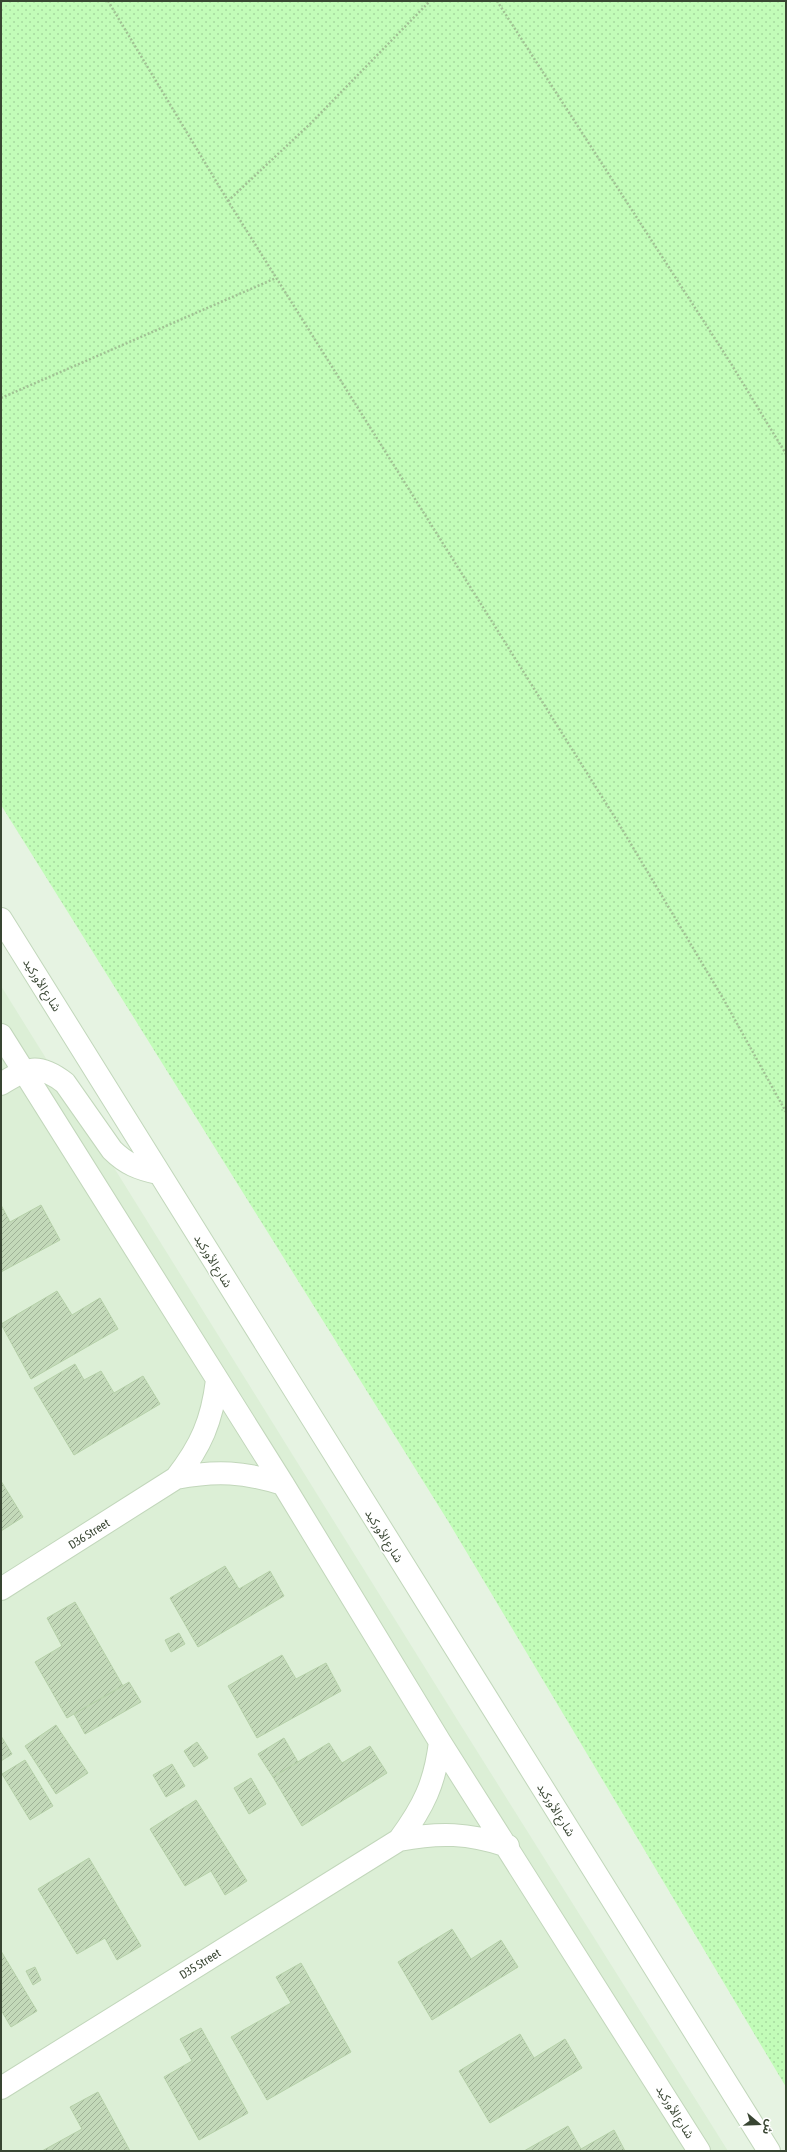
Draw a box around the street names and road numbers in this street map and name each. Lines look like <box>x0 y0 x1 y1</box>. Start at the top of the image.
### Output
street label: شارع الأوركيد <box>18 956 64 1015</box>
street label: شارع الأوركيد <box>189 1232 235 1291</box>
street label: شارع الأوركيد <box>360 1507 406 1566</box>
street label: D36 Street <box>66 1516 113 1552</box>
street label: شارع الأوركيد <box>532 1781 578 1840</box>
street label: D35 Street <box>177 1946 224 1982</box>
street label: شارع الأوركيد <box>651 2083 697 2142</box>

